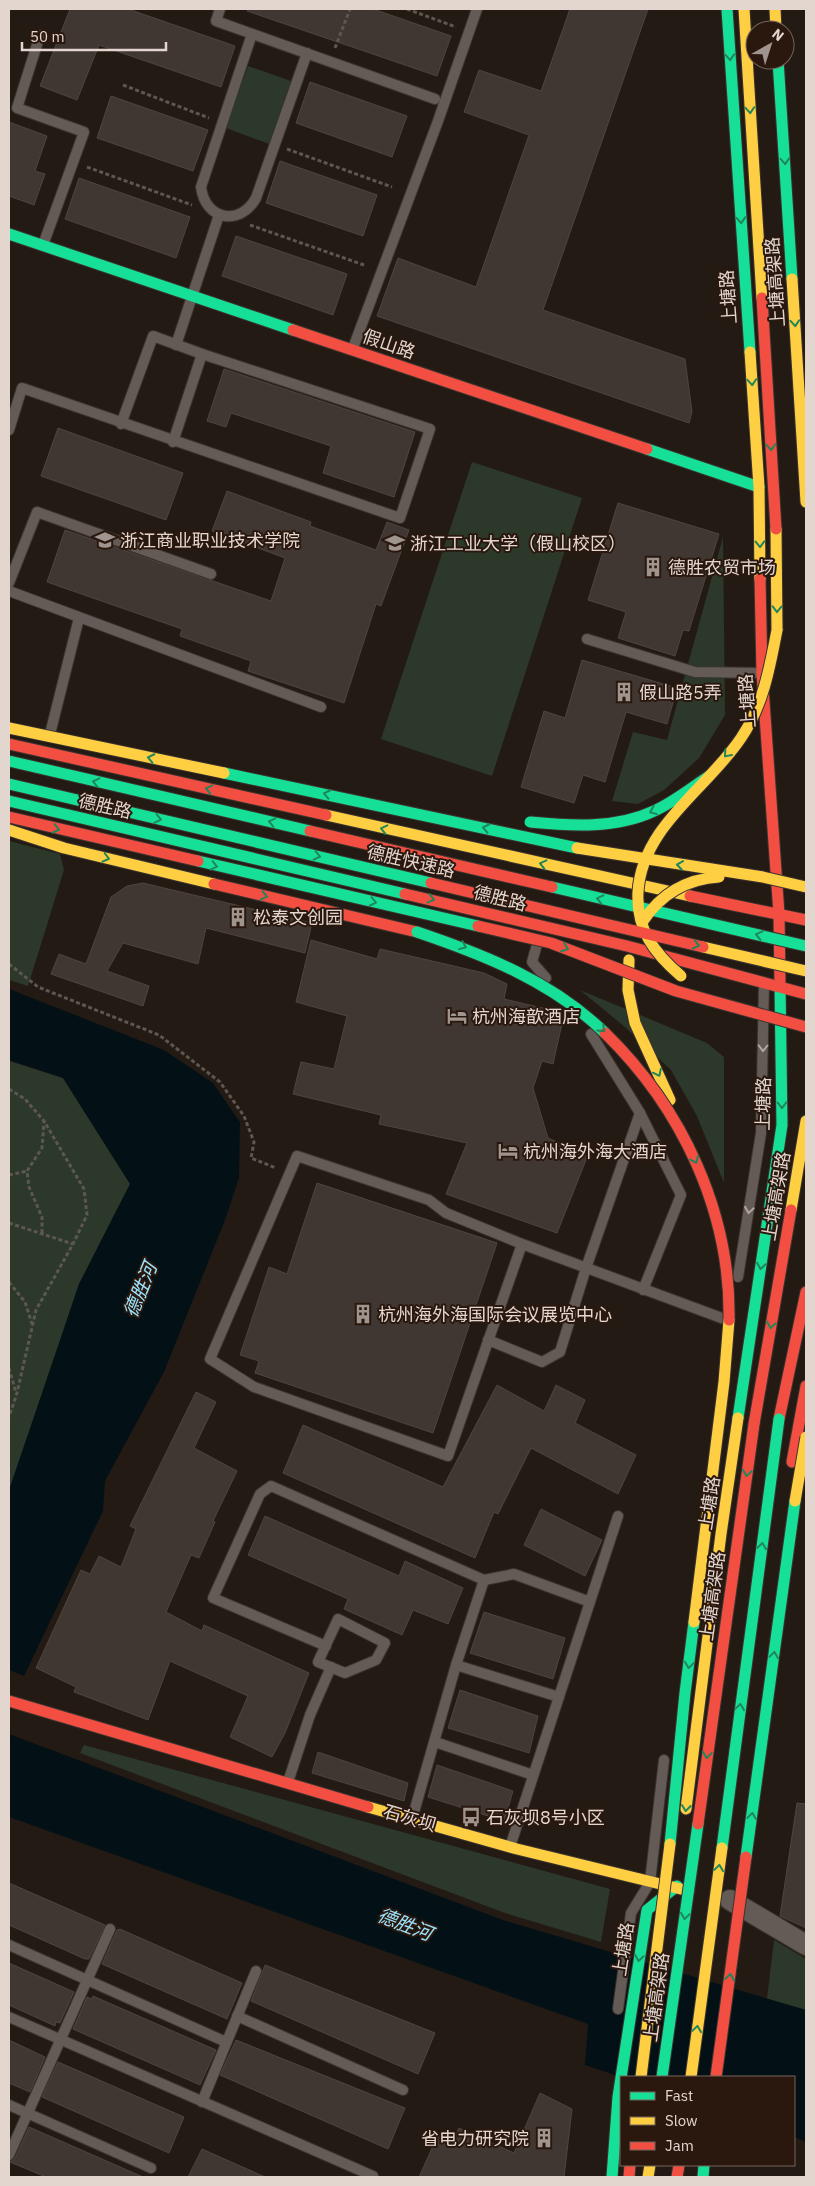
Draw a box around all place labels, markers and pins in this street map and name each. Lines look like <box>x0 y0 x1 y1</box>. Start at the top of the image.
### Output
school or university icon: 浙江商业职业技术学院 <box>94 529 116 551</box>
place label: 浙江商业职业技术学院 <box>120 529 300 552</box>
school or university icon: 浙江工业大学（假山校区） <box>384 532 406 554</box>
place label: 浙江工业大学（假山校区） <box>410 532 626 555</box>
building icon: 德胜农贸市场 <box>642 556 664 578</box>
place label: 德胜农贸市场 <box>668 556 776 579</box>
building icon: 假山路5弄 <box>613 681 635 703</box>
place label: 假山路5弄 <box>639 681 722 704</box>
building icon: 松泰文创园 <box>227 906 249 928</box>
place label: 松泰文创园 <box>253 906 343 929</box>
hotel icon: 杭州海歆酒店 <box>446 1005 468 1027</box>
place label: 杭州海歆酒店 <box>472 1005 580 1028</box>
hotel icon: 杭州海外海大酒店 <box>497 1140 519 1162</box>
place label: 杭州海外海大酒店 <box>523 1140 667 1163</box>
building icon: 杭州海外海国际会议展览中心 <box>352 1303 374 1325</box>
place label: 杭州海外海国际会议展览中心 <box>378 1303 612 1326</box>
bus stop icon: 石灰坝8号小区 <box>460 1806 482 1828</box>
place label: 石灰坝8号小区 <box>486 1806 605 1829</box>
place label: 省电力研究院 <box>421 2127 529 2150</box>
building icon: 省电力研究院 <box>533 2127 555 2149</box>

